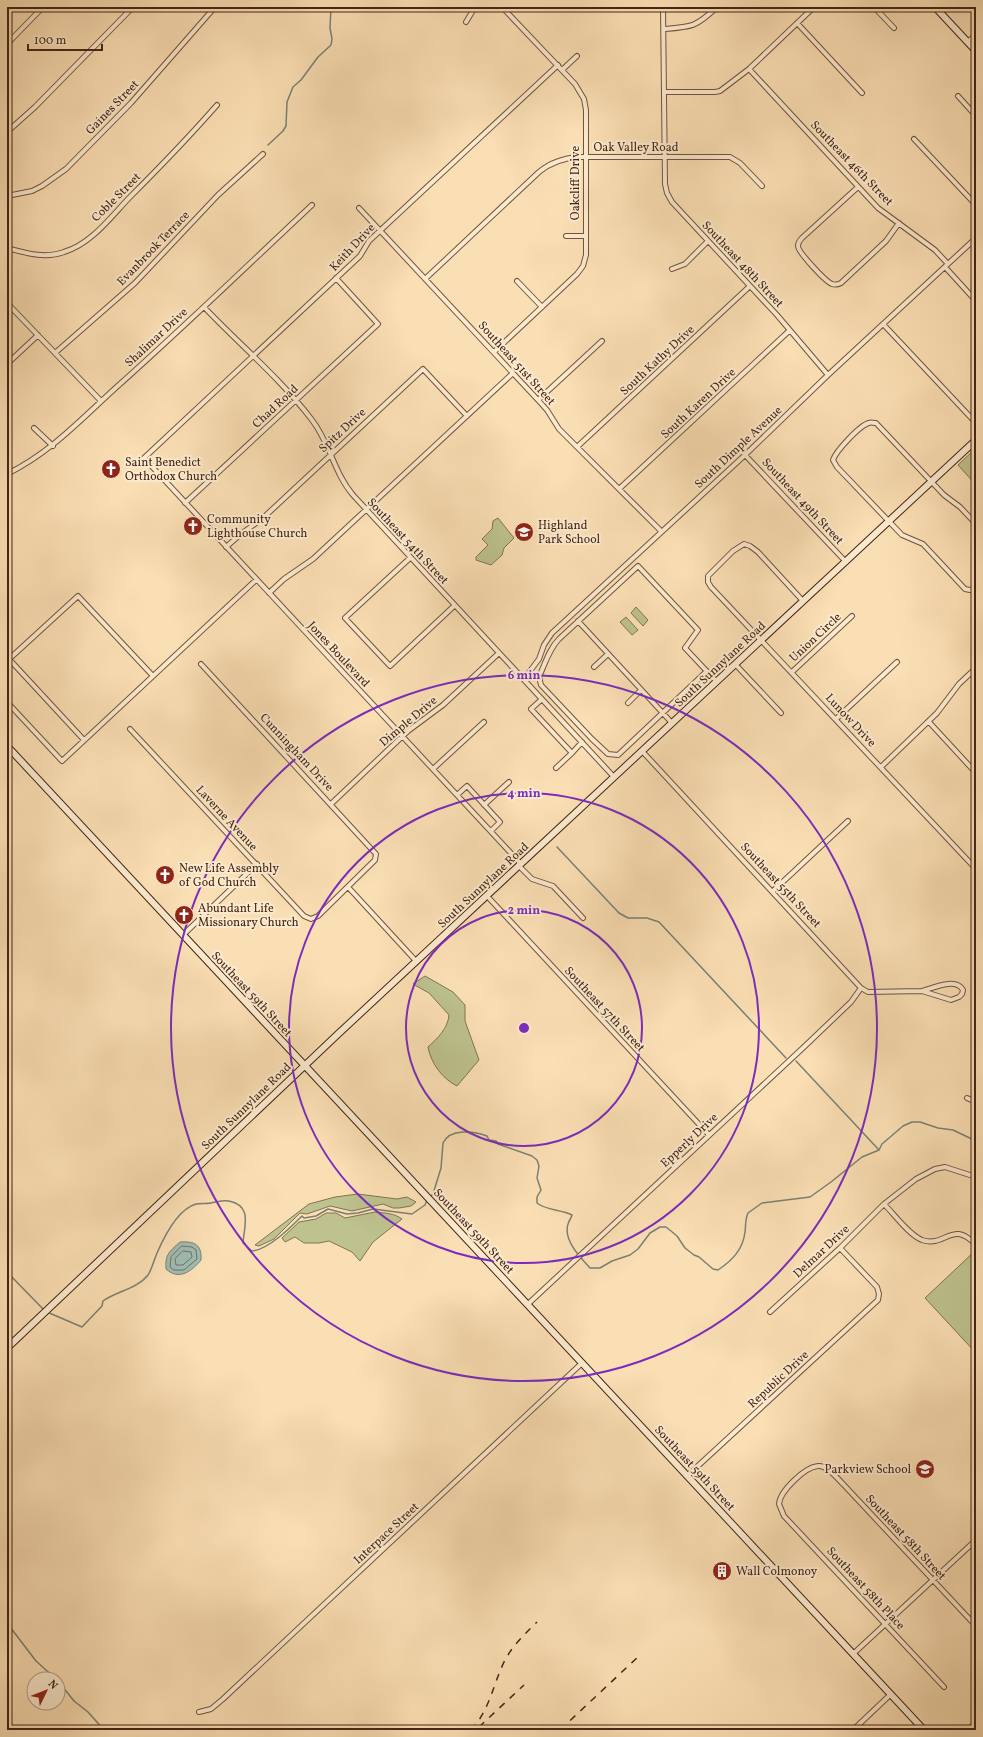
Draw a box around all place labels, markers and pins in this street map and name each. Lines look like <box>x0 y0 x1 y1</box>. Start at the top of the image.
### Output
place label: Saint Benedict Orthodox Church <box>125 455 217 485</box>
church icon: Saint Benedict Orthodox Church <box>100 458 122 480</box>
place label: Community Lighthouse Church <box>207 512 307 542</box>
church icon: Community Lighthouse Church <box>182 515 204 537</box>
place label: Highland Park School <box>538 518 600 548</box>
school or university icon: Highland Park School <box>513 521 535 543</box>
place label: New Life Assembly of God Church <box>179 861 279 891</box>
church icon: New Life Assembly of God Church <box>154 864 176 886</box>
place label: Abundant Life Missionary Church <box>198 901 299 931</box>
church icon: Abundant Life Missionary Church <box>173 904 195 926</box>
centre of rings <box>517 1021 531 1035</box>
school or university icon: Parkview School <box>914 1458 936 1480</box>
place label: Parkview School <box>825 1462 911 1478</box>
building icon: Wall Colmonoy <box>711 1560 733 1582</box>
place label: Wall Colmonoy <box>736 1564 818 1580</box>

